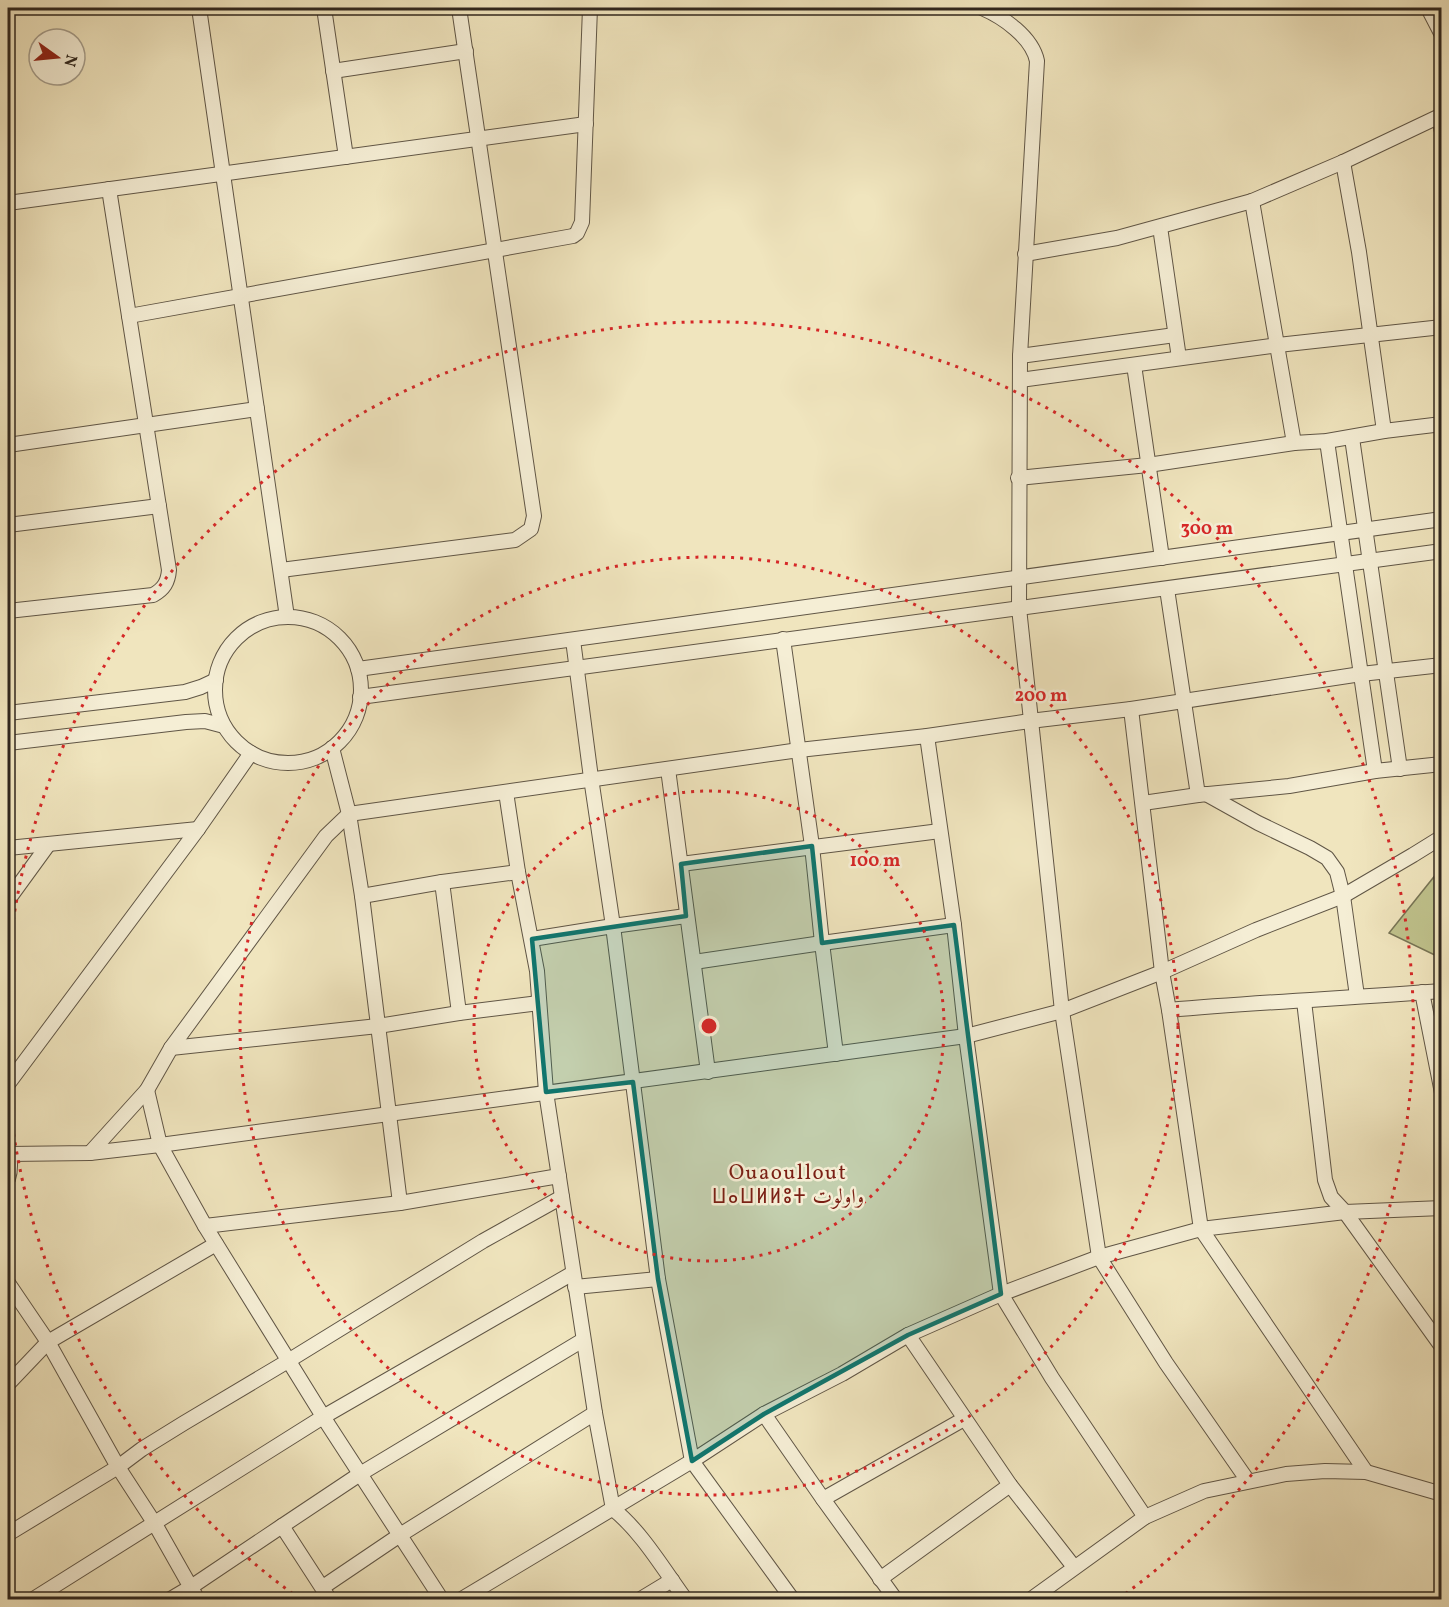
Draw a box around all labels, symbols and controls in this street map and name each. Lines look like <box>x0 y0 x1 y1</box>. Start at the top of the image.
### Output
north arrow <box>27 27 87 87</box>
text: N <box>57 52 82 69</box>
text: 300 m <box>1181 517 1233 542</box>
text: 200 m <box>1015 684 1067 709</box>
text: 100 m <box>850 849 900 874</box>
centre of rings <box>699 1016 719 1036</box>
district label: Ouaoullout ⵡⴰⵡⵍⵍⵓⵜ واولوت <box>712 1159 864 1212</box>

